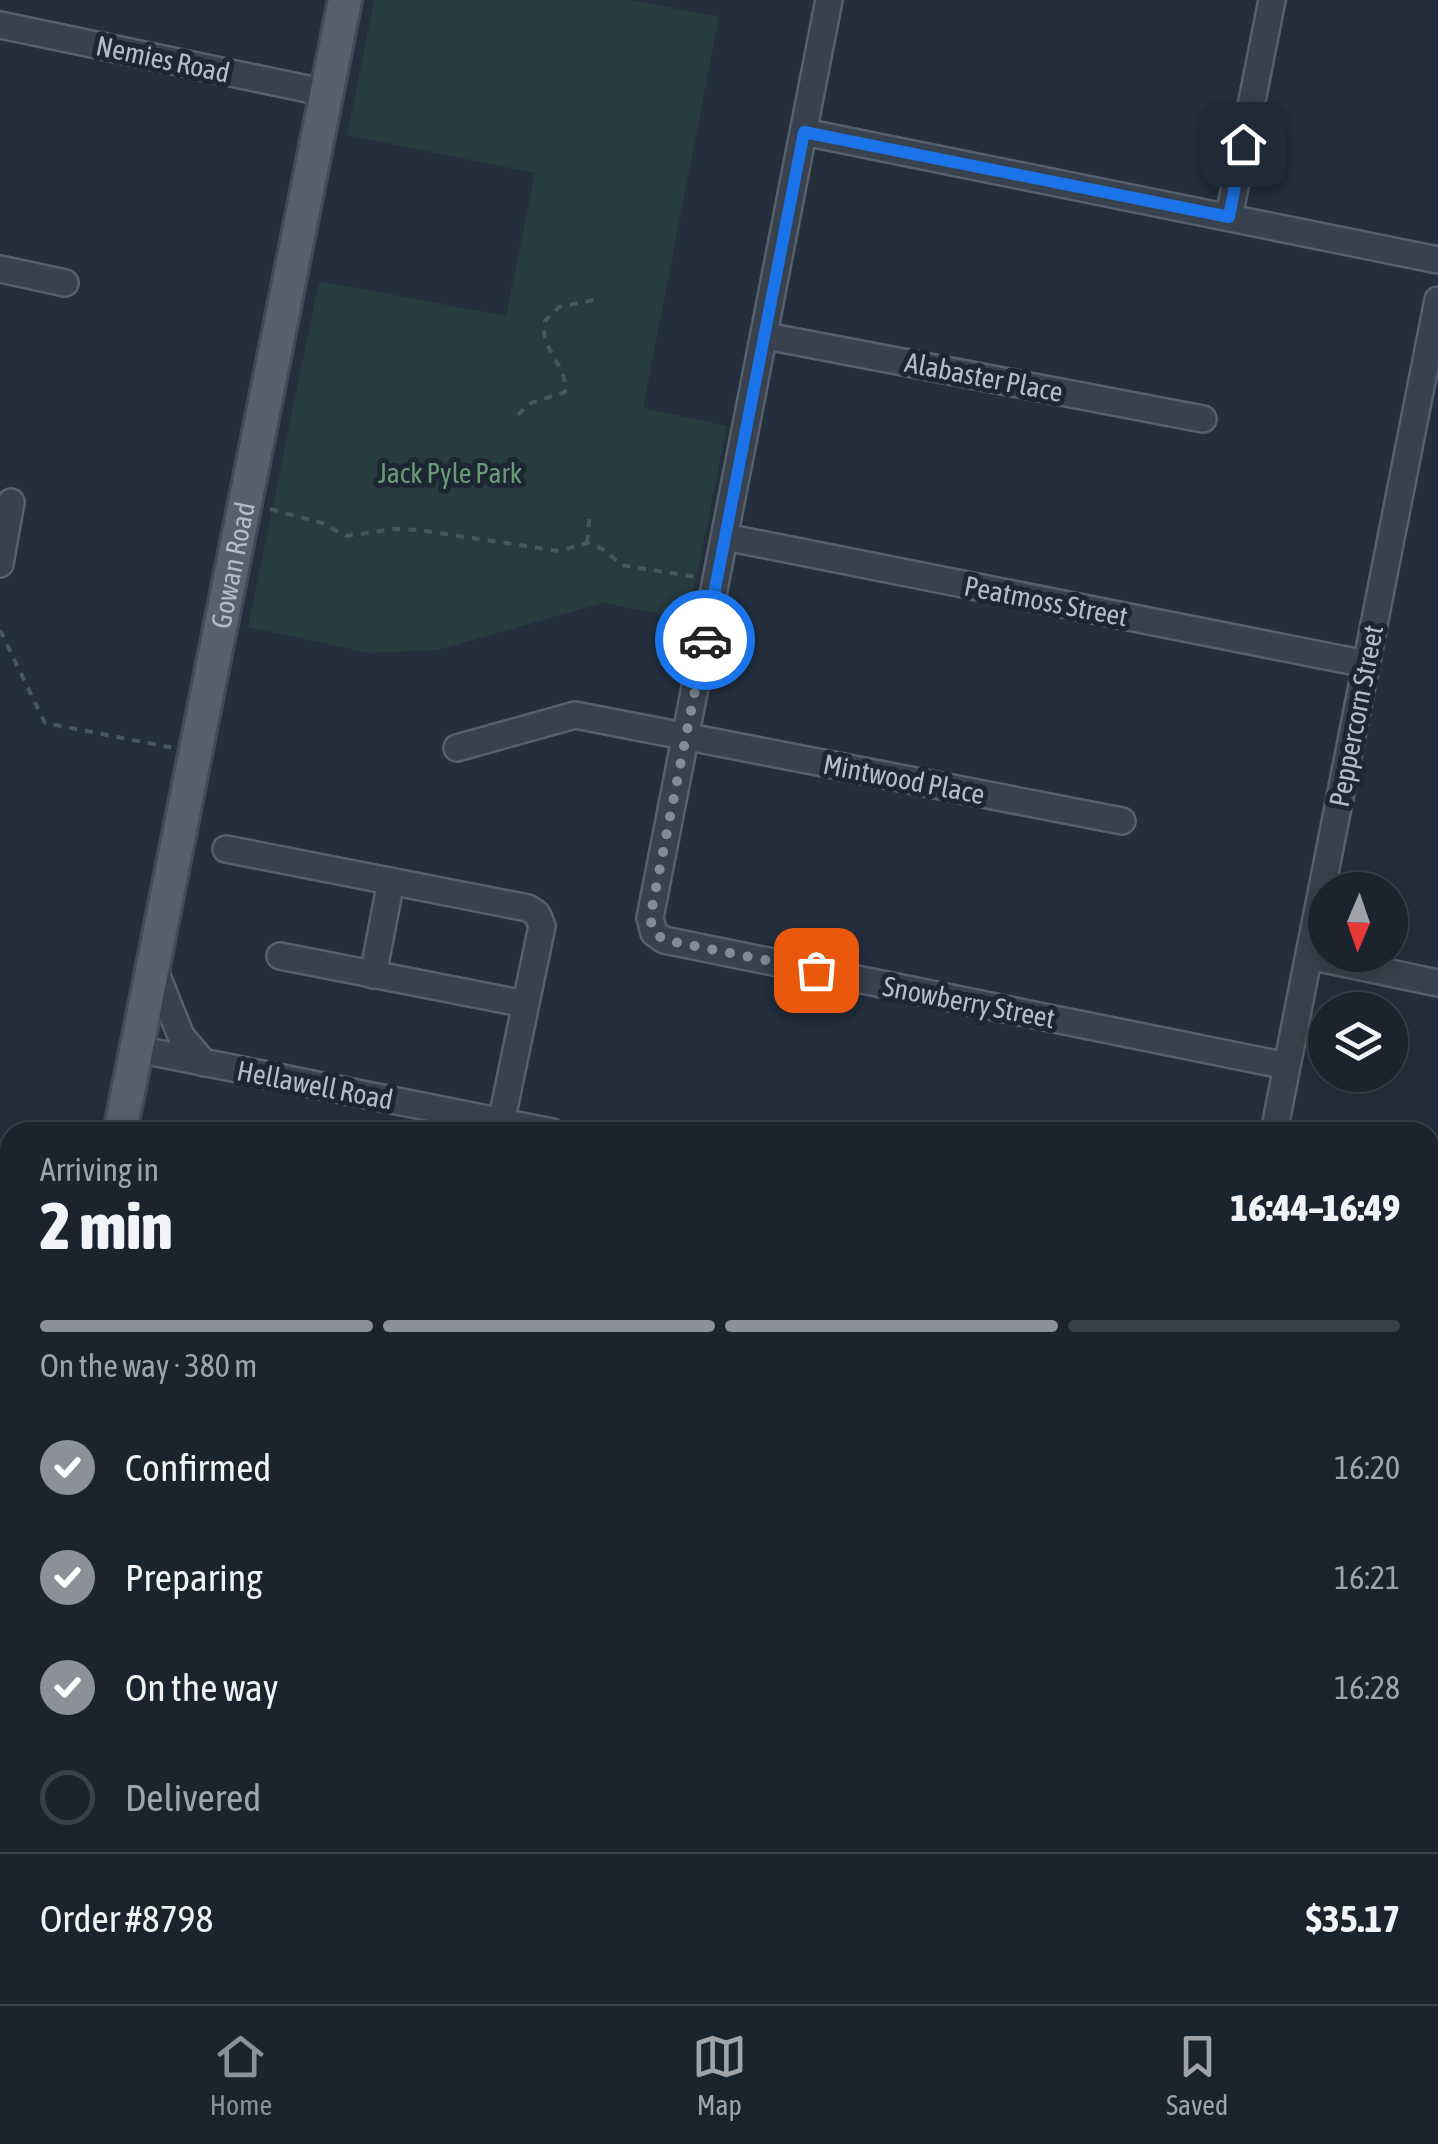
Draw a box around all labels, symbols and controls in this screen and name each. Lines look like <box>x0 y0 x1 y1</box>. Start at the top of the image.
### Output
street label: Nemies Road <box>93 29 233 89</box>
pin <box>1201 102 1286 187</box>
icon: home <box>1216 117 1271 172</box>
street label: Alabaster Place <box>902 346 1066 408</box>
park label: Jack Pyle Park <box>378 457 522 489</box>
street label: Gowan Road <box>204 499 261 631</box>
street label: Peatmoss Street <box>962 569 1130 633</box>
courier <box>655 590 755 690</box>
icon: car <box>678 613 733 668</box>
street label: Peppercorn Street <box>1323 622 1389 810</box>
street label: Mintwood Place <box>820 748 988 810</box>
north arrow <box>1308 872 1408 972</box>
map controls <box>1308 872 1408 1092</box>
pin <box>774 928 859 1013</box>
icon: bag <box>789 943 844 998</box>
street label: Snowberry Street <box>880 970 1058 1034</box>
button: layers <box>1308 992 1408 1092</box>
street label: Hellawell Road <box>234 1054 396 1116</box>
text: Arriving in <box>40 1151 159 1188</box>
text: 16:44–16:49 <box>1230 1186 1400 1229</box>
text: 2 min <box>40 1188 173 1263</box>
text: On the way · 380 m <box>40 1347 257 1384</box>
icon: check <box>40 1440 95 1495</box>
text: Confirmed <box>125 1446 271 1489</box>
text: 16:20 <box>1334 1449 1400 1486</box>
icon: check <box>40 1550 95 1605</box>
text: Preparing <box>125 1556 263 1599</box>
text: 16:21 <box>1334 1559 1400 1596</box>
icon: check <box>40 1660 95 1715</box>
text: On the way <box>125 1666 278 1709</box>
text: 16:28 <box>1334 1669 1400 1706</box>
text: Delivered <box>125 1776 261 1819</box>
text: Order #8798 <box>40 1897 213 1940</box>
text: $35.17 <box>1306 1897 1400 1940</box>
tab: Home <box>210 2029 272 2121</box>
tab: Map <box>692 2029 747 2121</box>
tab: Saved <box>1166 2029 1228 2121</box>

